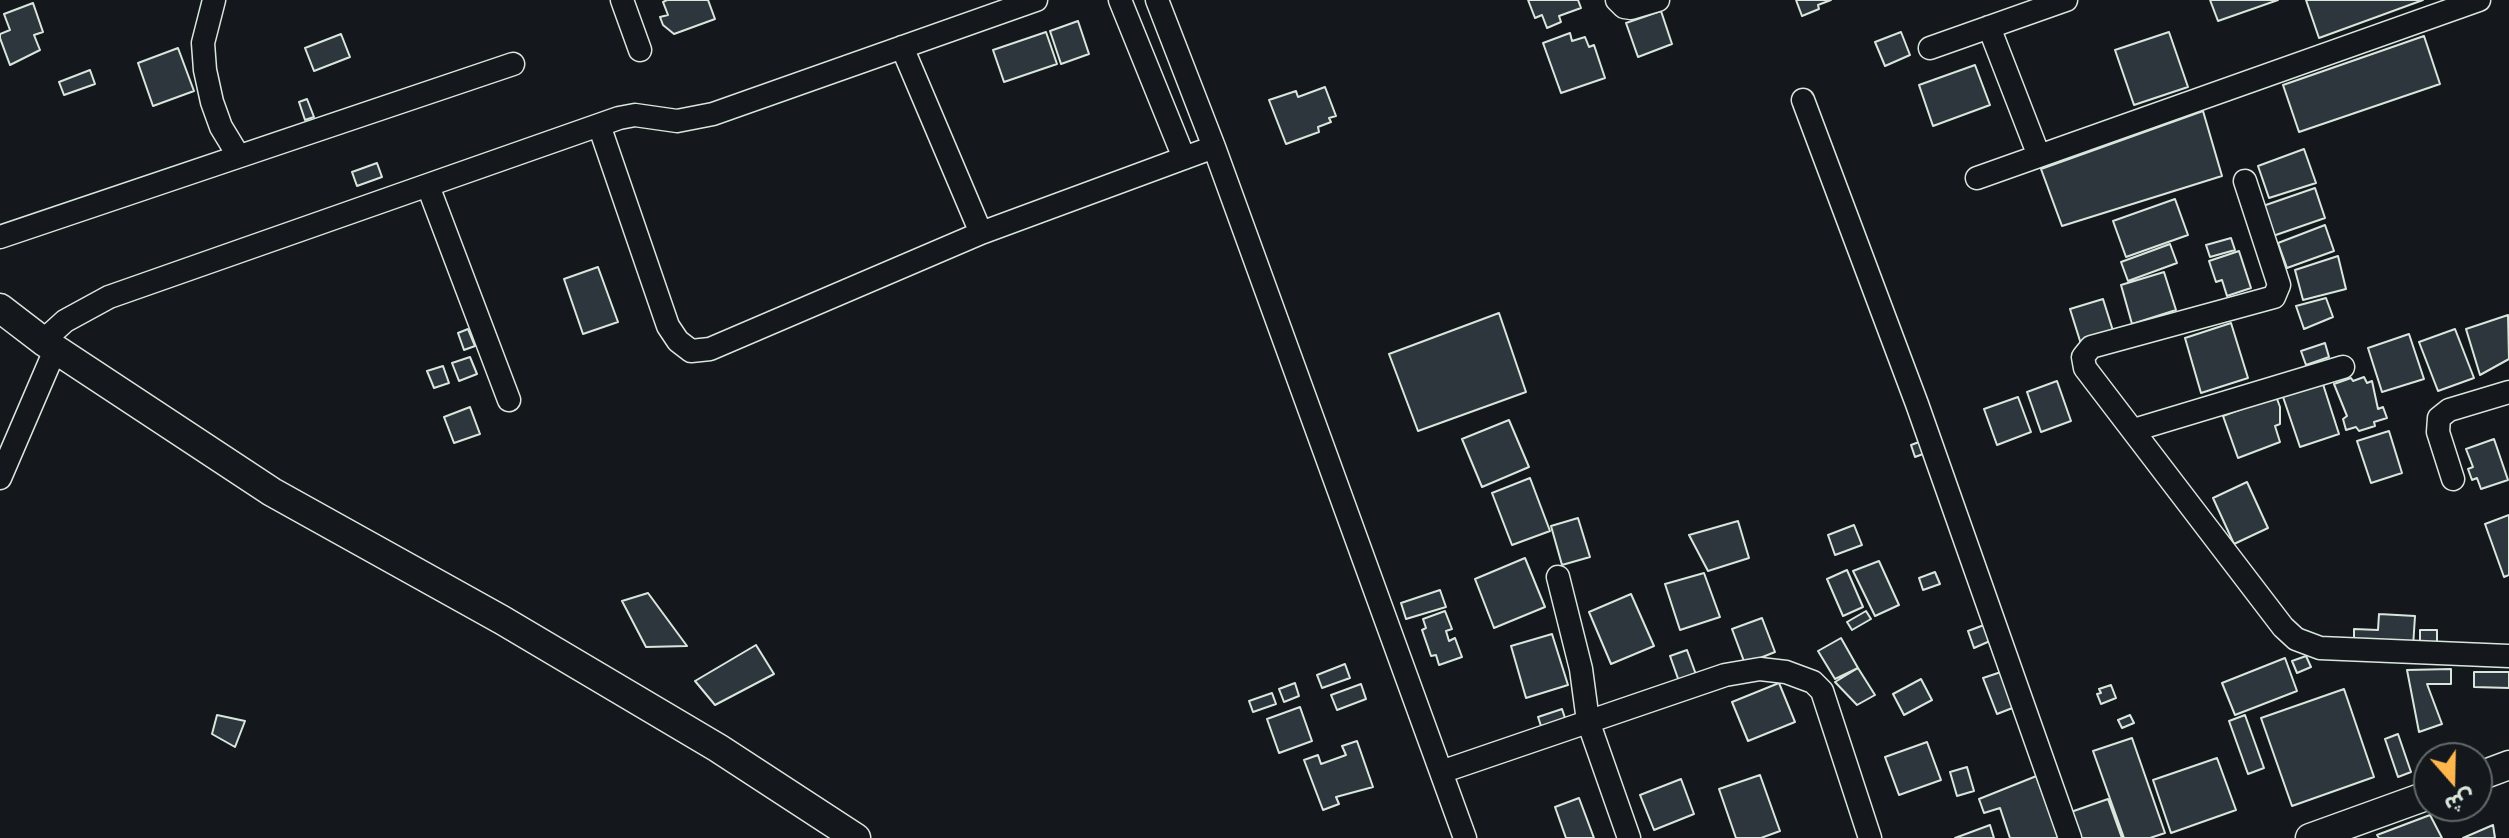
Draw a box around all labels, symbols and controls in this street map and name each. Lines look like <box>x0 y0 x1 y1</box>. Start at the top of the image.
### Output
north arrow <box>2413 742 2493 822</box>
text: ش <box>2441 783 2480 822</box>

